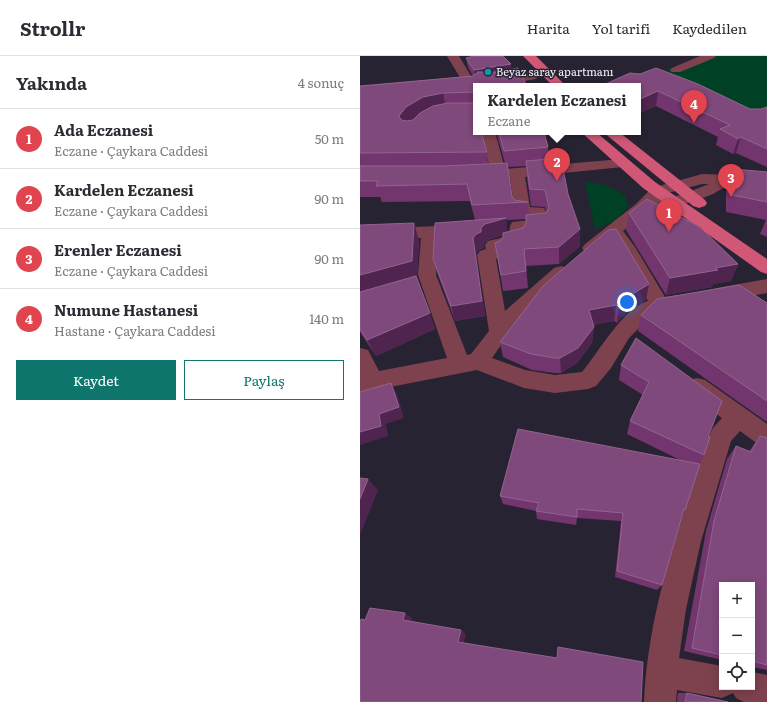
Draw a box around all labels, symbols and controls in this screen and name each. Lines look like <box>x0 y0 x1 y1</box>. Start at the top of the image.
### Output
text: Strollr <box>20 14 85 42</box>
text: Harita <box>527 18 570 38</box>
text: Yol tarifi <box>592 18 650 38</box>
text: Kaydedilen <box>672 18 747 38</box>
place label: Beyaz saray apartmanı <box>496 63 614 79</box>
marker: Beyaz saray apartmanı <box>483 67 493 77</box>
text: Yakında <box>16 70 87 95</box>
text: 4 sonuç <box>298 73 344 92</box>
popup <box>473 83 641 135</box>
text: Kardelen Eczanesi <box>487 88 627 111</box>
pin: 4 <box>681 90 707 123</box>
text: Eczane <box>487 111 530 130</box>
text: Ada Eczanesi <box>54 118 153 141</box>
text: 1 <box>26 129 32 148</box>
text: 50 m <box>315 129 344 148</box>
text: Eczane · Çaykara Caddesi <box>54 141 208 160</box>
pin: 2 <box>544 148 570 181</box>
pin: 3 <box>718 164 744 197</box>
text: Kardelen Eczanesi <box>54 178 194 201</box>
text: 2 <box>26 189 32 208</box>
text: 90 m <box>314 189 344 208</box>
pin: 1 <box>656 199 682 232</box>
text: Eczane · Çaykara Caddesi <box>54 201 208 220</box>
text: Erenler Eczanesi <box>54 238 182 261</box>
text: 3 <box>25 249 33 268</box>
text: 90 m <box>314 249 344 268</box>
text: Eczane · Çaykara Caddesi <box>54 261 208 280</box>
your location <box>617 292 637 312</box>
text: Numune Hastanesi <box>54 298 198 321</box>
text: 4 <box>25 309 33 328</box>
text: 140 m <box>309 309 344 328</box>
text: Hastane · Çaykara Caddesi <box>54 321 216 340</box>
button: Kaydet <box>16 360 176 400</box>
button: Paylaş <box>184 360 344 400</box>
map controls <box>719 582 755 690</box>
button: + <box>719 582 755 618</box>
button: − <box>719 618 755 654</box>
button: locate <box>719 654 755 690</box>

